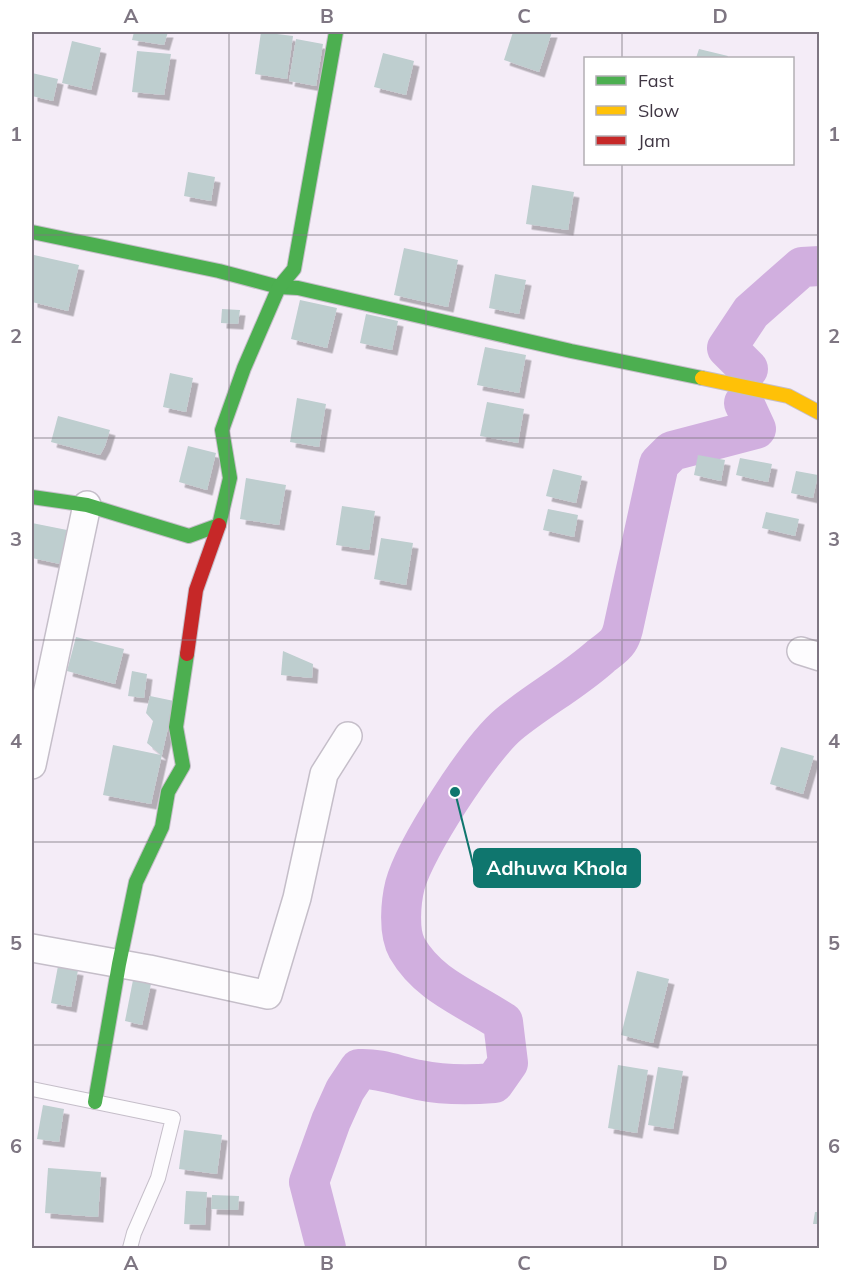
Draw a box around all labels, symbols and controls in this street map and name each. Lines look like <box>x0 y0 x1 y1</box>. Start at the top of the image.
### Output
text: A <box>124 3 139 28</box>
text: B <box>320 3 334 28</box>
text: C <box>517 3 531 28</box>
text: D <box>712 3 728 28</box>
legend <box>584 57 794 165</box>
text: Fast <box>638 69 674 92</box>
text: Slow <box>638 99 680 122</box>
text: 1 <box>10 121 22 146</box>
text: 1 <box>828 121 840 146</box>
text: Jam <box>638 129 671 152</box>
text: 2 <box>10 323 22 348</box>
text: 2 <box>828 323 840 348</box>
text: 3 <box>10 526 22 551</box>
text: 3 <box>828 526 840 551</box>
text: 4 <box>10 728 22 753</box>
text: 4 <box>828 728 840 753</box>
callout: Adhuwa Khola <box>474 849 640 887</box>
text: Adhuwa Khola <box>486 855 628 880</box>
text: 5 <box>10 930 22 955</box>
text: 5 <box>828 930 840 955</box>
text: 6 <box>10 1133 22 1158</box>
text: 6 <box>828 1133 840 1158</box>
text: A <box>124 1250 139 1275</box>
text: B <box>320 1250 334 1275</box>
text: C <box>517 1250 531 1275</box>
text: D <box>712 1250 728 1275</box>

